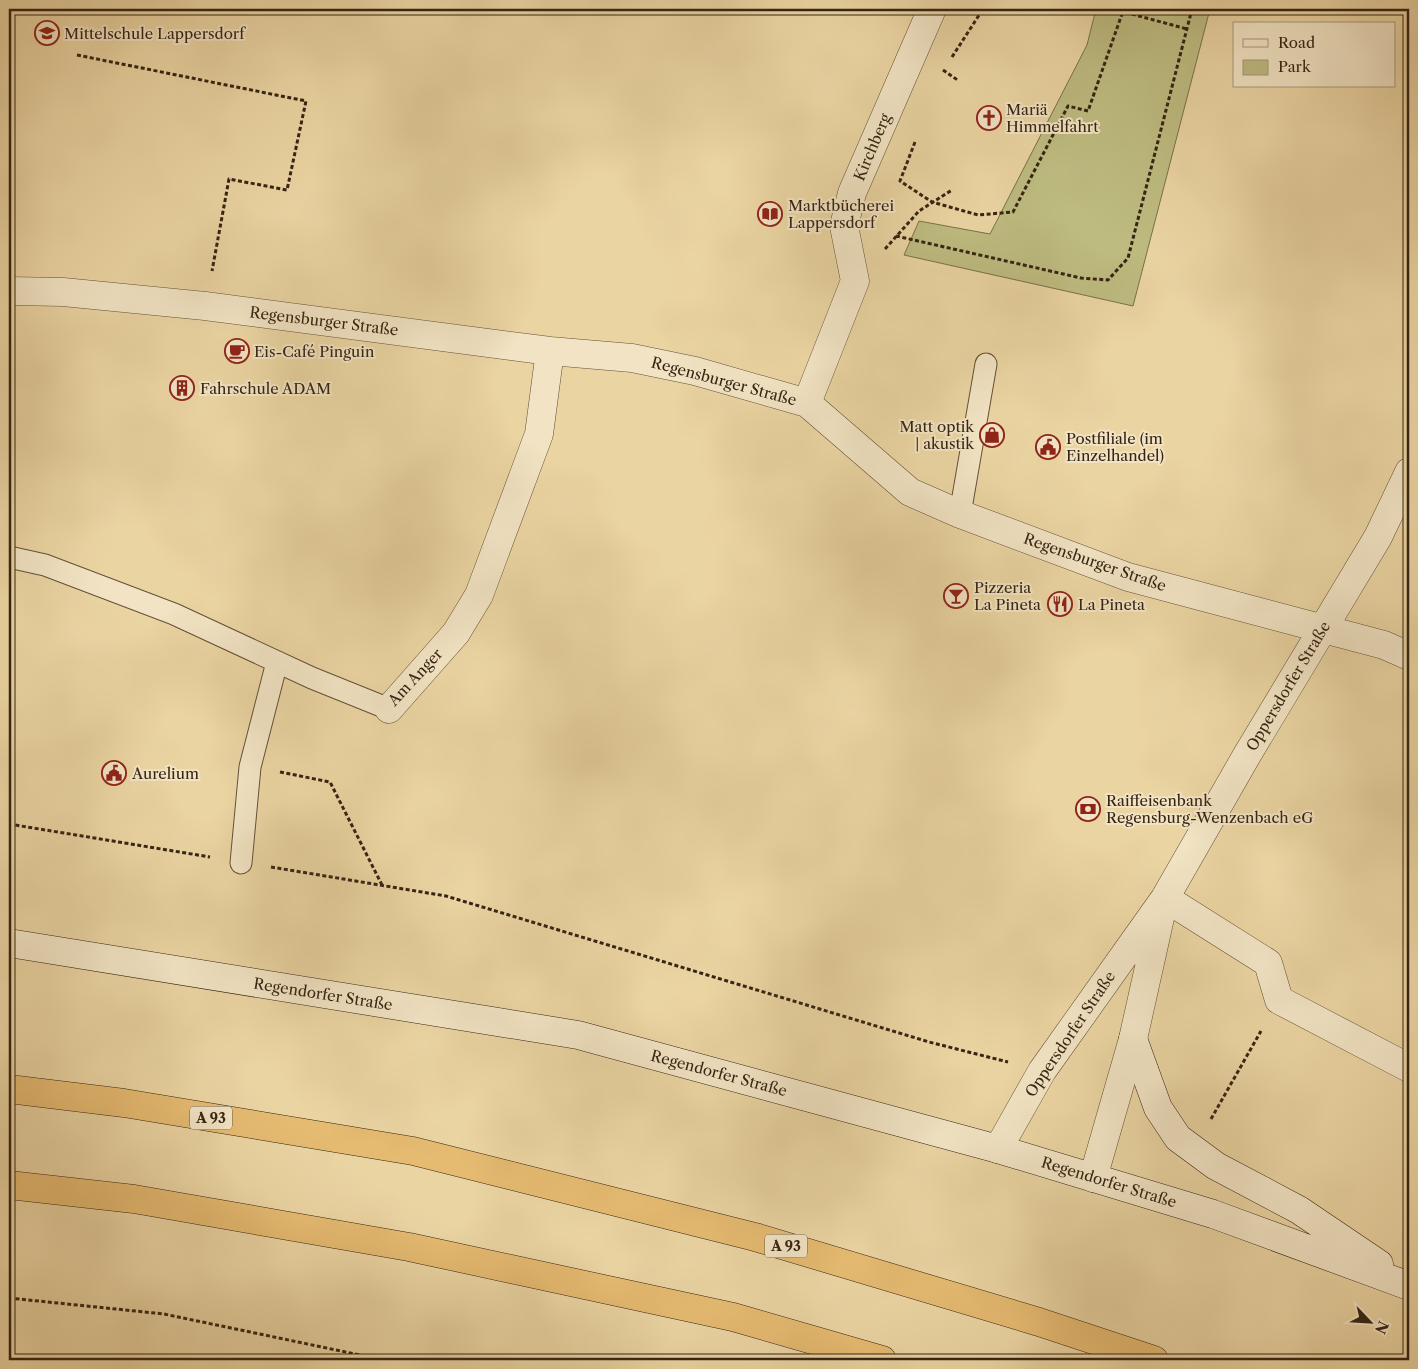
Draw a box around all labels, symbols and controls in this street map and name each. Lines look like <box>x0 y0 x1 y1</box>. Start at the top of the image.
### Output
school or university icon: Mittelschule Lappersdorf <box>34 20 60 46</box>
legend <box>1233 22 1396 88</box>
place label: Mittelschule Lappersdorf <box>64 24 246 43</box>
text: Road <box>1278 33 1315 52</box>
text: Park <box>1278 57 1312 76</box>
place label: Mariä Himmelfahrt <box>1006 100 1099 136</box>
church icon: Mariä Himmelfahrt <box>976 105 1002 131</box>
street label: Kirchberg <box>849 110 895 183</box>
place label: Marktbücherei Lappersdorf <box>788 196 894 232</box>
library icon: Marktbücherei Lappersdorf <box>757 201 783 227</box>
street label: Regensburger Straße <box>249 302 399 340</box>
cafe icon: Eis-Café Pinguin <box>224 338 250 364</box>
place label: Eis-Café Pinguin <box>254 342 375 361</box>
street label: Regensburger Straße <box>649 352 799 410</box>
building icon: Fahrschule ADAM <box>169 375 195 401</box>
place label: Fahrschule ADAM <box>200 379 331 398</box>
place label: Matt optik | akustik <box>899 417 975 453</box>
shop icon: Matt optik | akustik <box>979 422 1005 448</box>
place label: Postfiliale (im Einzelhandel) <box>1066 429 1164 465</box>
public building icon: Postfiliale (im Einzelhandel) <box>1035 434 1061 460</box>
street label: Regensburger Straße <box>1021 529 1169 595</box>
place label: Pizzeria La Pineta <box>974 578 1041 614</box>
bar icon: Pizzeria La Pineta <box>943 583 969 609</box>
restaurant icon: La Pineta <box>1047 591 1073 617</box>
place label: La Pineta <box>1078 595 1145 614</box>
street label: Oppersdorfer Straße <box>1242 618 1334 754</box>
street label: Am Anger <box>383 644 447 710</box>
public building icon: Aurelium <box>101 760 127 786</box>
place label: Aurelium <box>131 764 199 783</box>
place label: Raiffeisenbank Regensburg-Wenzenbach eG <box>1106 791 1313 827</box>
bank icon: Raiffeisenbank Regensburg-Wenzenbach eG <box>1075 796 1101 822</box>
street label: Oppersdorfer Straße <box>1021 967 1119 1101</box>
street label: Regendorfer Straße <box>252 974 394 1014</box>
street label: Regendorfer Straße <box>649 1046 789 1100</box>
road number: A 93 <box>190 1106 232 1130</box>
street label: Regendorfer Straße <box>1039 1152 1179 1212</box>
road number: A 93 <box>765 1234 807 1258</box>
north arrow <box>1346 1296 1396 1346</box>
text: N <box>1371 1318 1393 1337</box>

